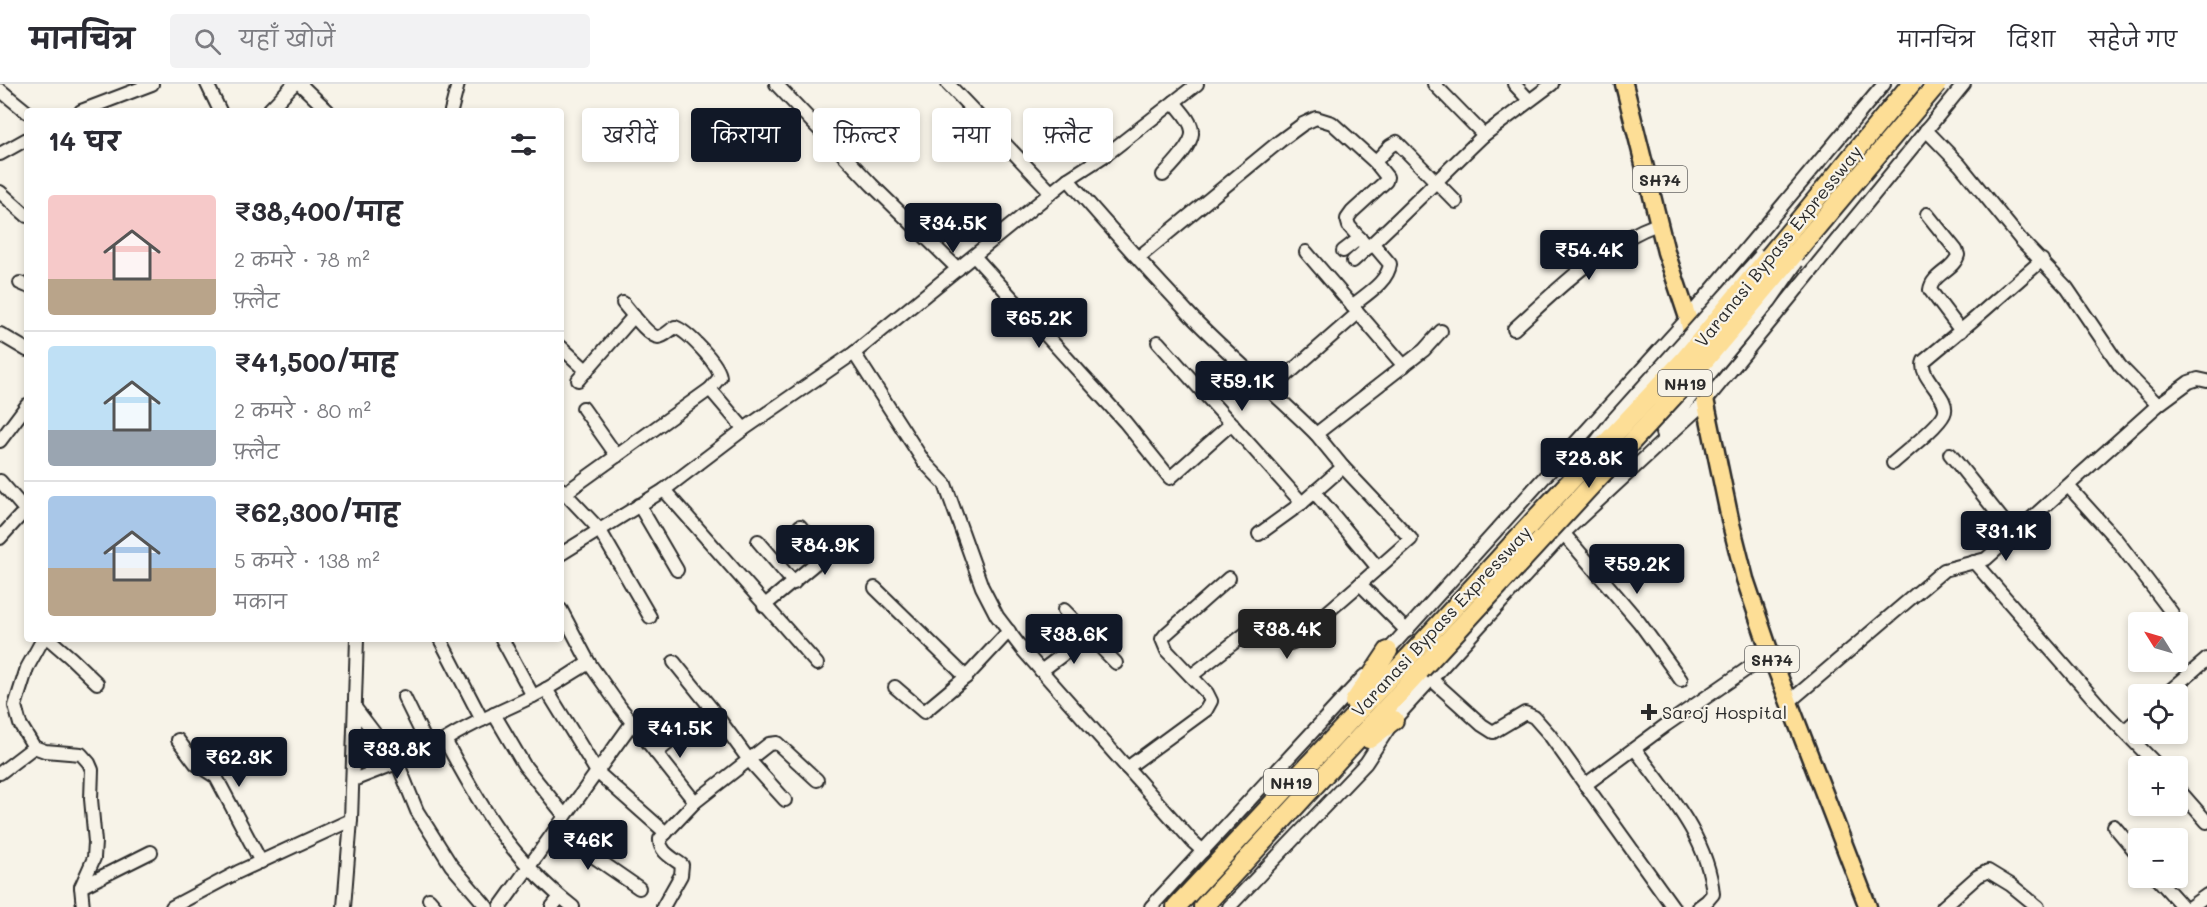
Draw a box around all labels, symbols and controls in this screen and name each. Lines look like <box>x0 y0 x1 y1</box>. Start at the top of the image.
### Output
search box <box>170 14 590 68</box>
text: मानचित्र <box>30 20 134 56</box>
text: यहाँ खोजें <box>239 24 335 53</box>
icon: search <box>191 25 224 58</box>
text: मानचित्र <box>1898 25 1975 52</box>
text: दिशा <box>2008 25 2055 52</box>
text: सहेजे गए <box>2088 25 2177 52</box>
chip: खरीदें <box>582 108 679 162</box>
chip: किराया <box>691 108 801 162</box>
chip: फ़िल्टर <box>813 108 920 162</box>
chip: नया <box>932 108 1011 162</box>
chip: फ़्लैट <box>1023 108 1113 162</box>
text: 14 घर <box>48 124 120 158</box>
icon: filters <box>507 128 540 161</box>
street label: Varanasi Bypass Expressway <box>1689 140 1867 352</box>
road number: SH74 <box>1633 166 1687 192</box>
text: ₹38,400/माह <box>234 194 402 228</box>
pin: ₹34.5K <box>904 203 1002 254</box>
text: ₹34.5K <box>919 209 987 235</box>
icon: home <box>96 219 168 291</box>
pin: ₹54.4K <box>1540 230 1638 281</box>
text: ₹54.4K <box>1554 236 1624 262</box>
text: 2 कमरे · 78 m² <box>234 246 370 272</box>
text: फ़्लैट <box>234 287 280 313</box>
pin: ₹65.2K <box>990 298 1088 349</box>
text: ₹65.2K <box>1005 304 1073 330</box>
text: ₹41,500/माह <box>234 345 397 379</box>
pin: ₹59.1K <box>1193 361 1291 412</box>
text: ₹59.1K <box>1209 367 1275 393</box>
icon: home <box>96 370 168 442</box>
road number: NH19 <box>1658 370 1712 396</box>
text: 2 कमरे · 80 m² <box>234 397 371 423</box>
text: फ़्लैट <box>234 438 280 464</box>
pin: ₹28.8K <box>1540 438 1638 489</box>
text: ₹28.8K <box>1555 444 1623 470</box>
text: ₹62,300/माह <box>234 495 399 529</box>
pin: ₹31.1K <box>1957 511 2055 562</box>
text: ₹31.1K <box>1975 517 2037 543</box>
icon: home <box>96 520 168 592</box>
street label: Varanasi Bypass Expressway <box>1346 520 1536 722</box>
pin: ₹84.9K <box>776 525 874 576</box>
text: ₹84.9K <box>790 531 860 557</box>
pin: ₹59.2K <box>1588 544 1686 595</box>
text: 5 कमरे · 138 m² <box>234 547 380 573</box>
text: ₹59.2K <box>1603 550 1671 576</box>
text: मकान <box>234 588 287 614</box>
pin: ₹38.4K <box>1238 609 1336 660</box>
north arrow <box>2128 612 2188 672</box>
map controls <box>2128 612 2188 888</box>
pin: ₹38.6K <box>1025 614 1123 665</box>
text: ₹38.4K <box>1252 615 1322 641</box>
text: ₹38.6K <box>1039 620 1109 646</box>
road number: SH74 <box>1745 646 1799 672</box>
button: locate <box>2128 684 2188 744</box>
place label: Saroj Hospital <box>1662 700 1787 724</box>
marker: Saroj Hospital <box>1640 703 1658 721</box>
pin: ₹41.5K <box>631 708 729 759</box>
text: ₹41.5K <box>647 714 713 740</box>
pin: ₹33.8K <box>348 729 446 780</box>
text: ₹33.8K <box>363 735 431 761</box>
pin: ₹62.3K <box>190 737 288 788</box>
text: ₹62.3K <box>205 743 273 769</box>
button: + <box>2128 756 2188 816</box>
road number: NH19 <box>1264 769 1318 795</box>
pin: ₹46K <box>552 820 624 871</box>
text: ₹46K <box>562 826 614 852</box>
button: − <box>2128 828 2188 888</box>

